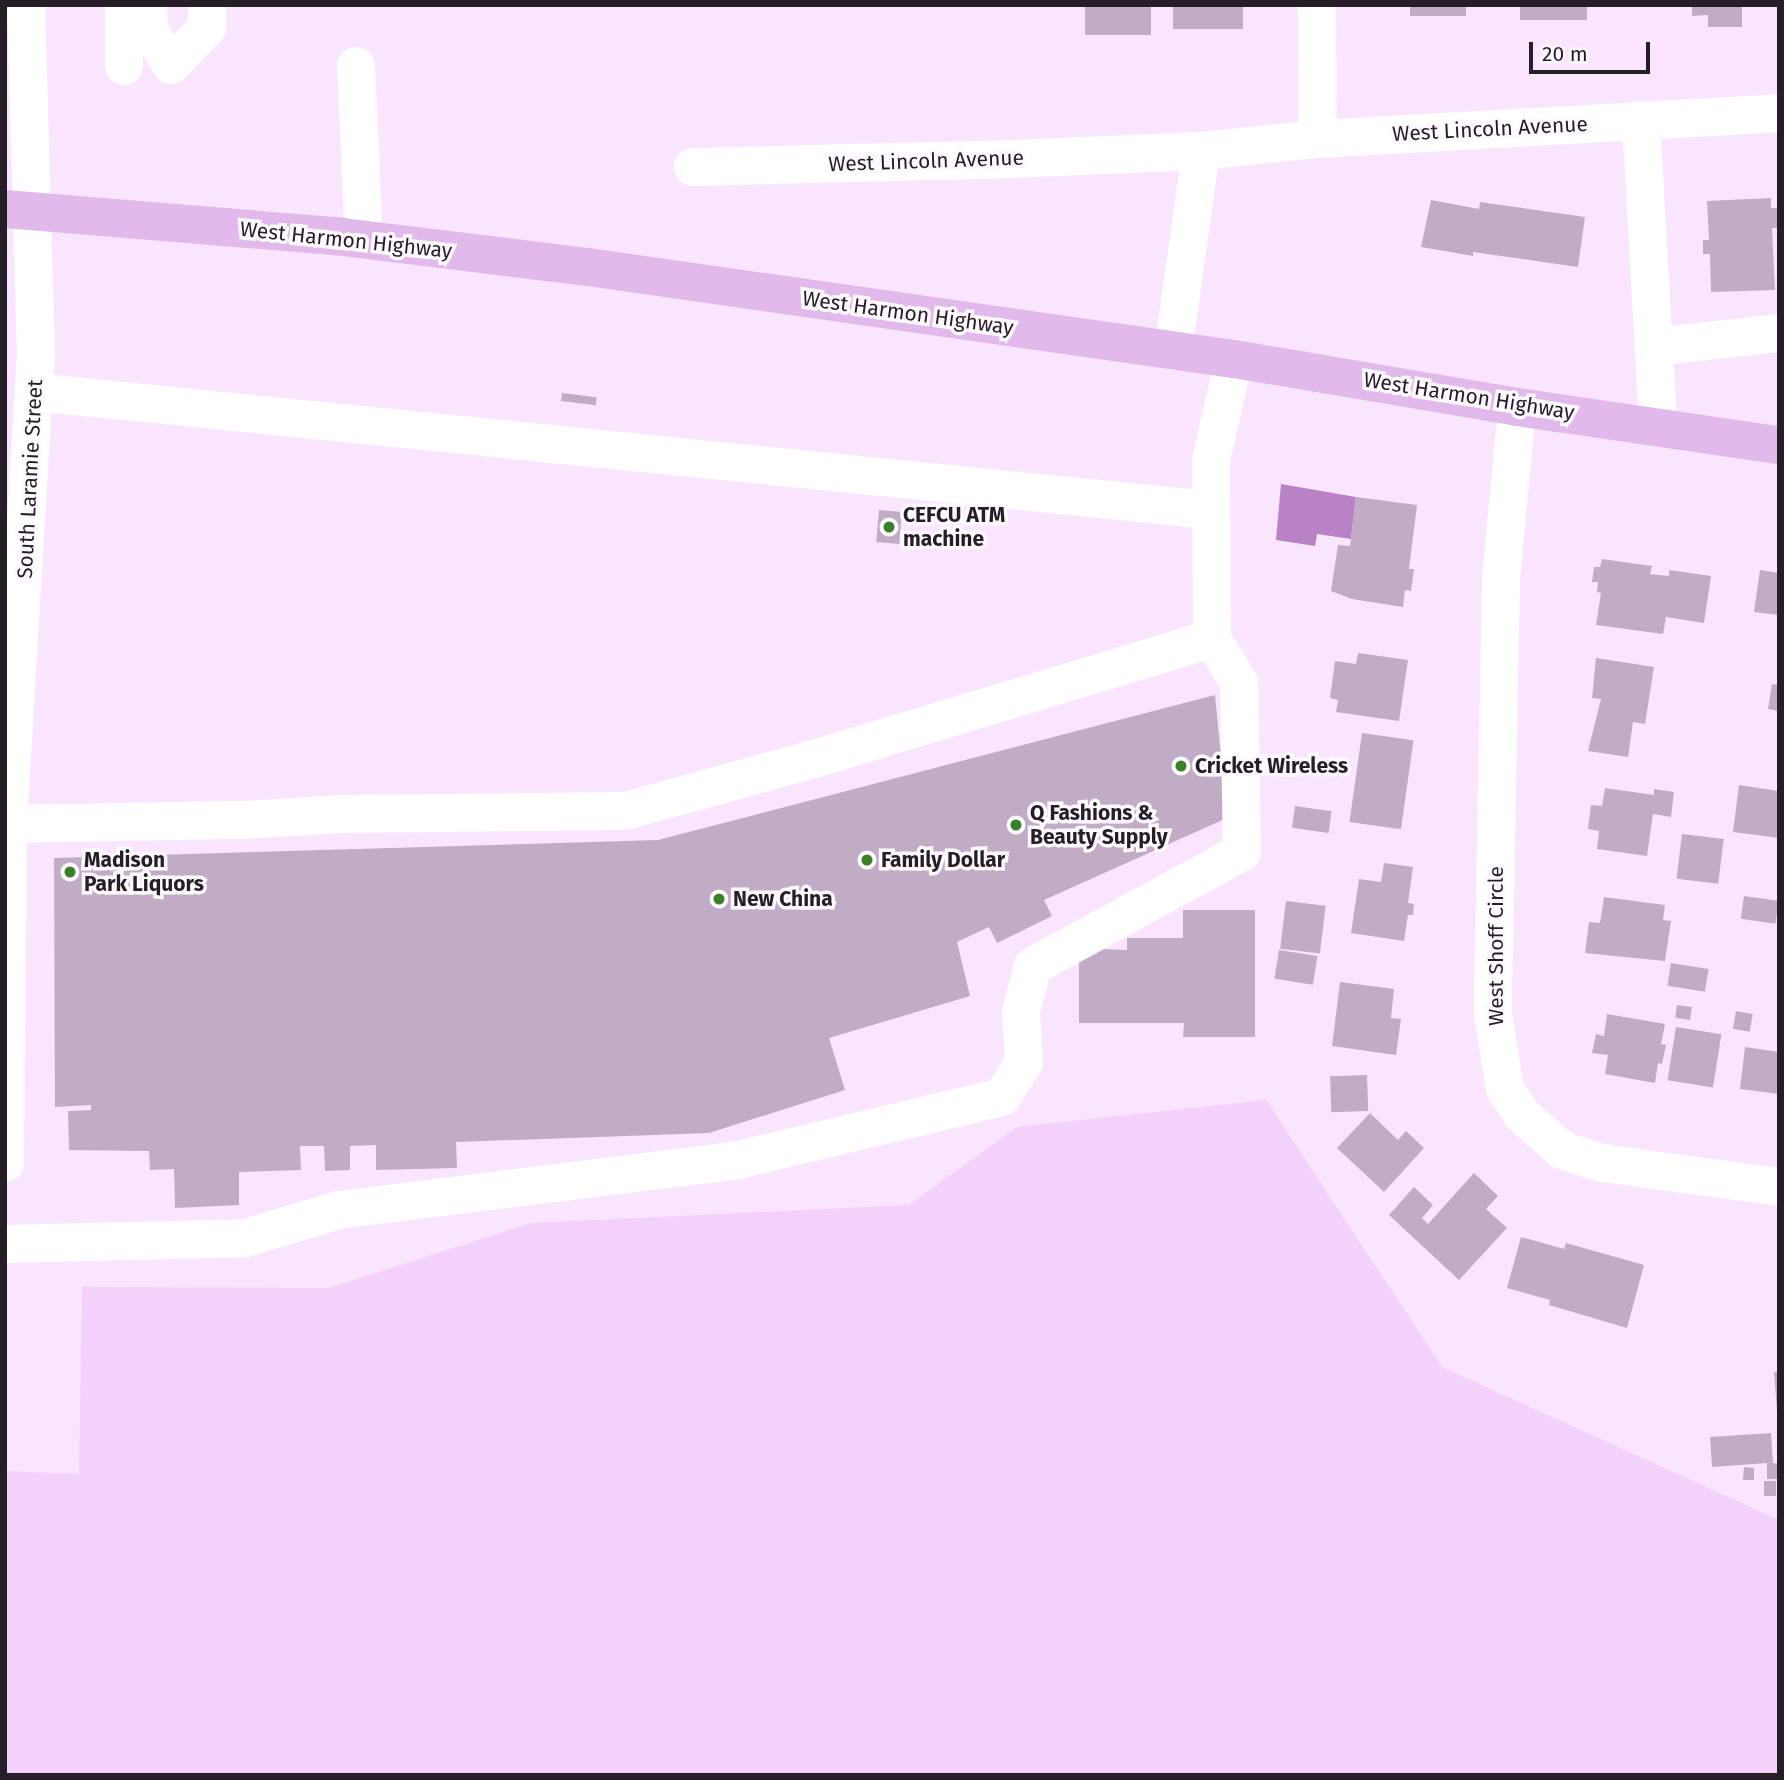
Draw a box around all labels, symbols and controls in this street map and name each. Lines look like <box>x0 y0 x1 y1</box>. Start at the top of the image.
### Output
scale bar <box>1532 28 1653 72</box>
text: 20 m <box>1542 41 1588 67</box>
street label: West Lincoln Avenue <box>1392 111 1588 147</box>
street label: West Lincoln Avenue <box>828 145 1024 177</box>
street label: West Harmon Highway <box>239 216 453 264</box>
street label: West Harmon Highway <box>801 286 1015 340</box>
street label: West Harmon Highway <box>1362 367 1576 425</box>
street label: South Laramie Street <box>12 379 48 579</box>
place label: CEFCU ATM machine <box>903 502 1005 552</box>
marker: CEFCU ATM machine <box>881 519 897 535</box>
place label: Cricket Wireless <box>1195 753 1348 779</box>
marker: Cricket Wireless <box>1173 758 1189 774</box>
place label: Q Fashions & Beauty Supply <box>1030 800 1168 850</box>
marker: Q Fashions & Beauty Supply <box>1008 817 1024 833</box>
place label: Madison Park Liquors <box>84 847 204 897</box>
place label: Family Dollar <box>881 847 1005 873</box>
marker: Family Dollar <box>859 852 875 868</box>
marker: Madison Park Liquors <box>62 864 78 880</box>
street label: West Shoff Circle <box>1483 866 1509 1026</box>
place label: New China <box>733 886 833 912</box>
marker: New China <box>711 891 727 907</box>

